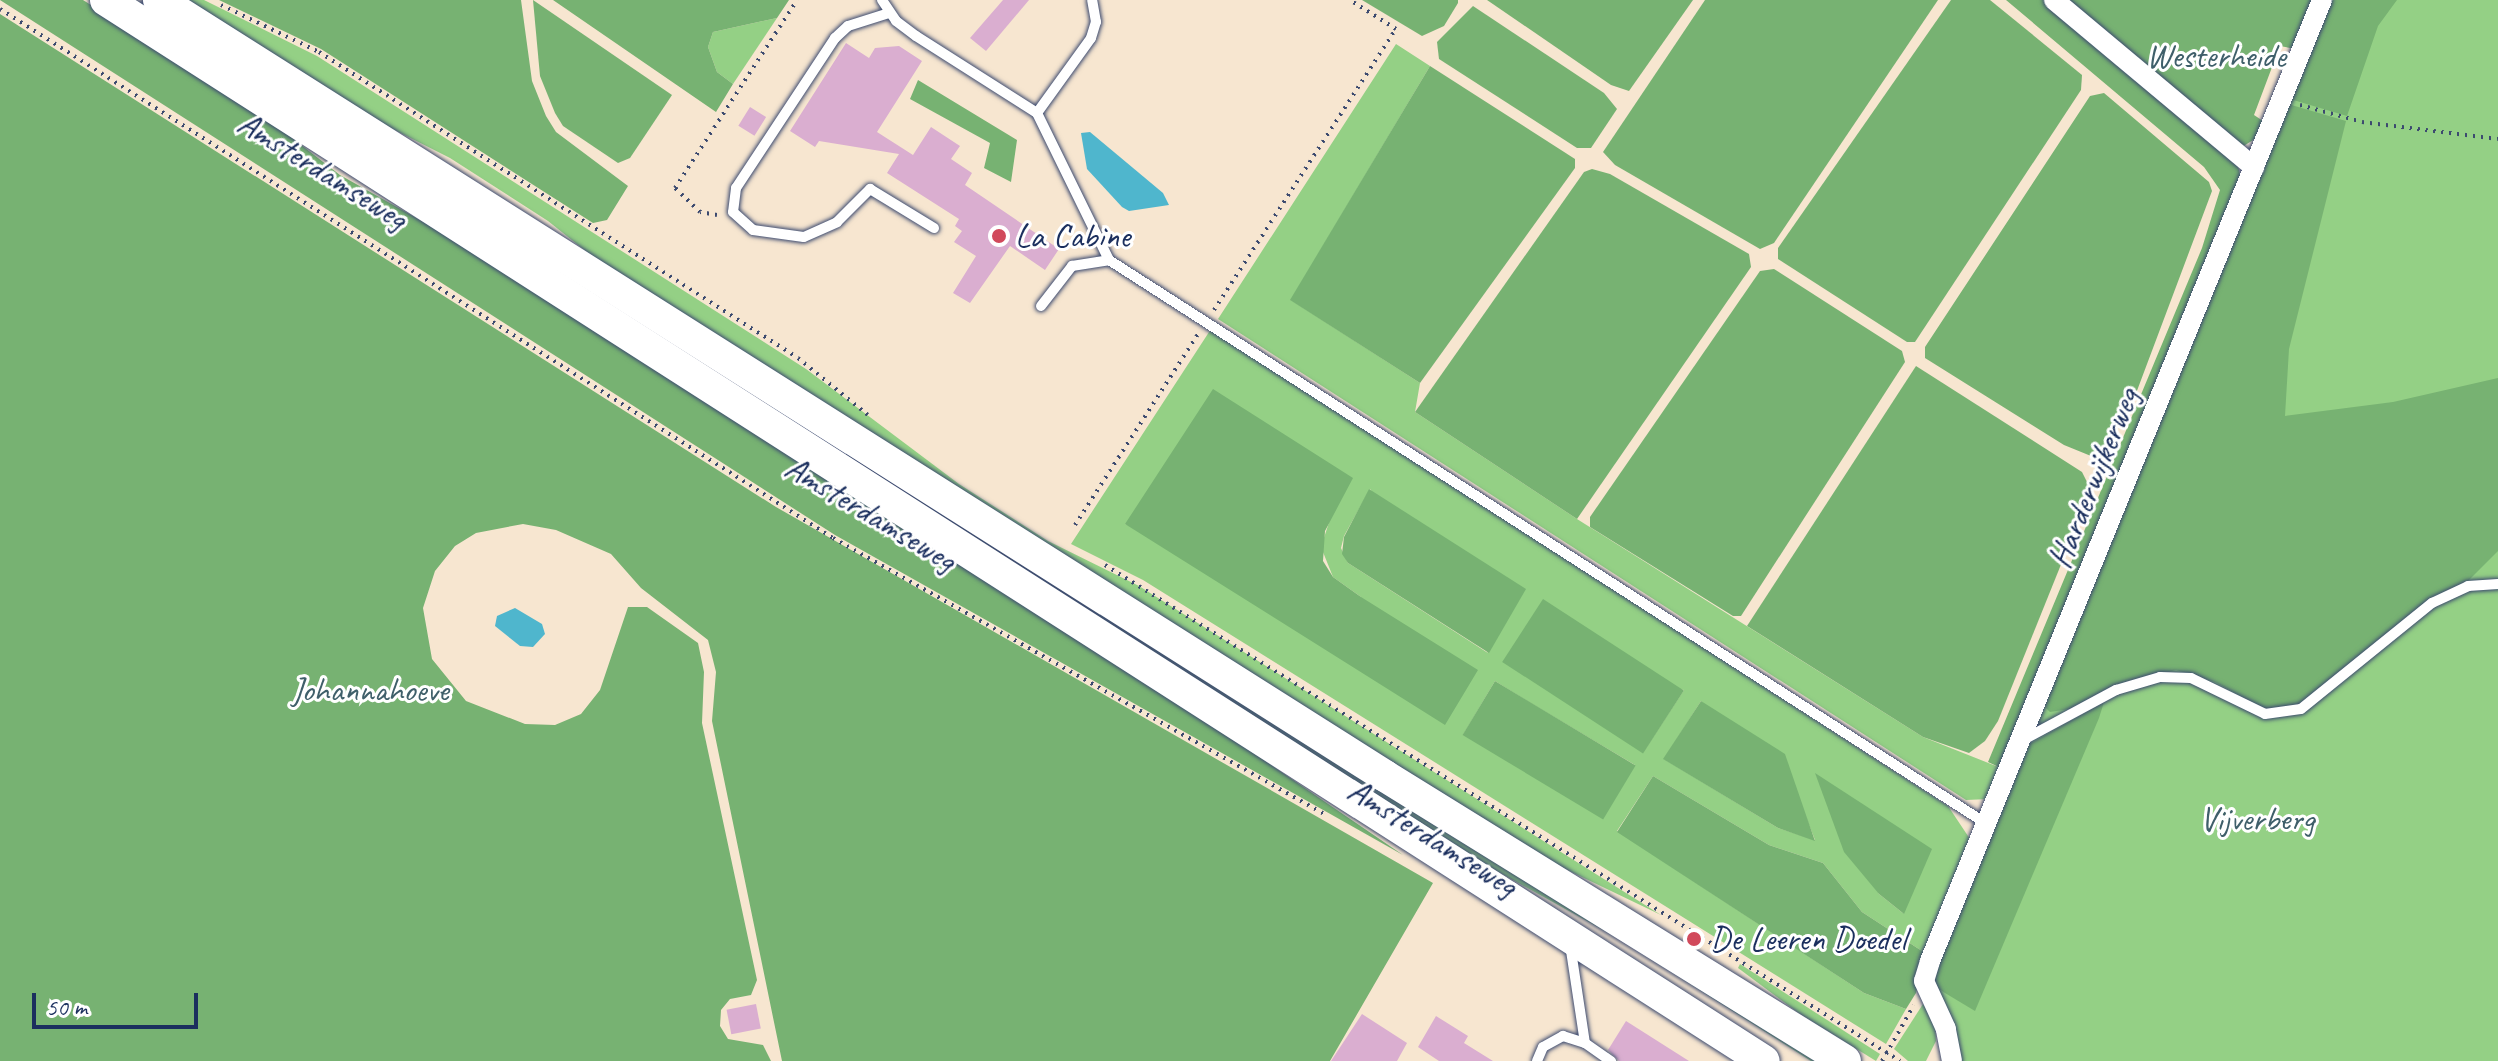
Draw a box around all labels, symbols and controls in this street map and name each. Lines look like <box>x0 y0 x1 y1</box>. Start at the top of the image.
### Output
park label: Westerheide <box>2146 36 2286 76</box>
street label: Amsterdamseweg <box>231 102 415 238</box>
place label: La Cabine <box>1015 216 1131 256</box>
marker: La Cabine <box>990 227 1008 245</box>
street label: Harderwijkerweg <box>2038 382 2148 574</box>
street label: Amsterdamseweg <box>778 446 964 580</box>
park label: Johannahoeve <box>291 670 449 710</box>
street label: Amsterdamseweg <box>1341 769 1525 905</box>
park label: Vijverberg <box>2200 799 2314 839</box>
place label: De Leeren Doedel <box>1710 919 1906 959</box>
marker: De Leeren Doedel <box>1685 930 1703 948</box>
scale bar <box>36 977 202 1027</box>
text: 50 m <box>46 992 87 1022</box>

